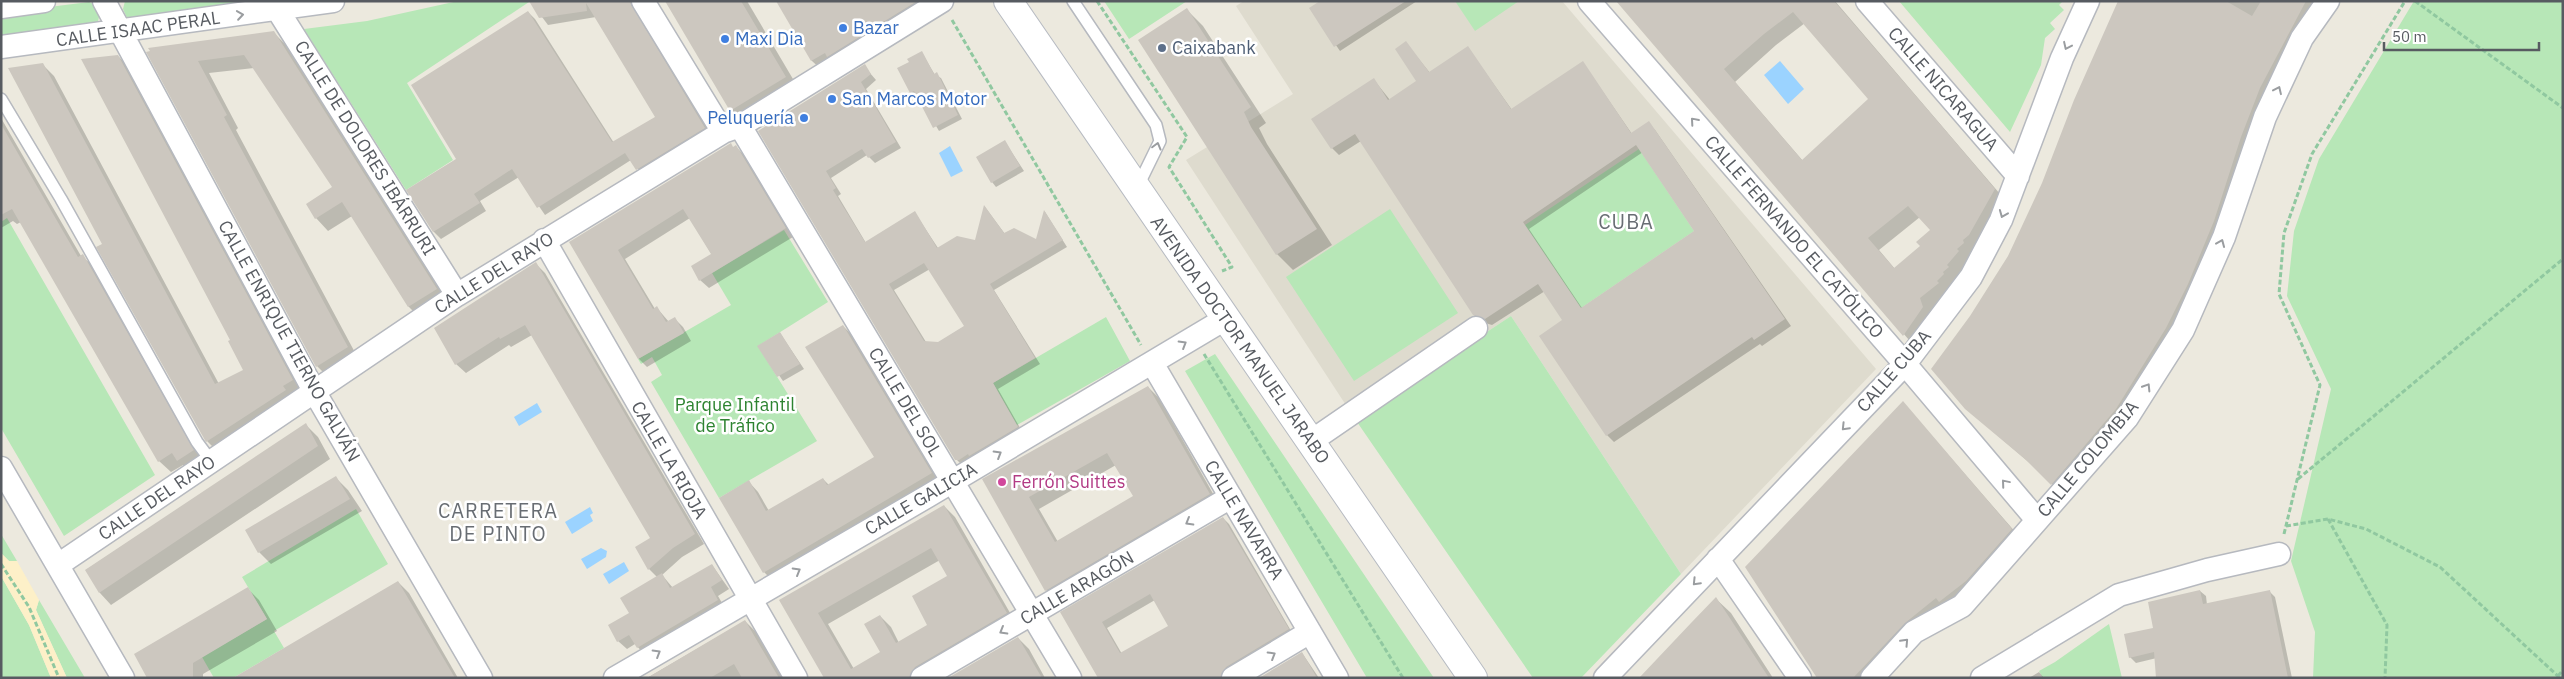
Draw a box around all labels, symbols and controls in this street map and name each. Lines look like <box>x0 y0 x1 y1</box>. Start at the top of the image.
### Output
street label: CALLE ISAAC PERAL <box>55 6 221 51</box>
one-way arrow <box>237 10 245 21</box>
place label: Bazar <box>853 16 899 39</box>
scale bar <box>2384 20 2539 52</box>
marker: Bazar <box>837 22 849 34</box>
street label: CALLE NICARAGUA <box>1883 22 2004 156</box>
place label: Maxi Dia <box>735 27 804 50</box>
text: 50 m <box>2392 27 2427 46</box>
marker: Maxi Dia <box>719 33 731 45</box>
street label: CALLE DE DOLORES IBÁRRURI <box>290 36 441 259</box>
place label: Caixabank <box>1172 36 1256 59</box>
one-way arrow <box>2063 41 2074 50</box>
marker: Caixabank <box>1156 42 1168 54</box>
one-way arrow <box>2272 86 2282 95</box>
place label: San Marcos Motor <box>842 87 987 110</box>
marker: San Marcos Motor <box>826 93 838 105</box>
place label: Peluquería <box>707 106 794 129</box>
marker: Peluquería <box>798 112 810 124</box>
one-way arrow <box>1690 118 1699 127</box>
street label: CALLE FERNANDO EL CATÓLICO <box>1700 130 1889 343</box>
one-way arrow <box>1152 142 1162 151</box>
district label: CUBA <box>1598 208 1654 235</box>
one-way arrow <box>1999 209 2010 218</box>
street label: AVENIDA DOCTOR MANUEL JARABO <box>1146 211 1335 468</box>
street label: CALLE ENRIQUE TIERNO GALVÁN <box>213 216 366 466</box>
street label: CALLE DEL RAYO <box>430 227 558 318</box>
one-way arrow <box>2216 239 2226 247</box>
street label: CALLE CUBA <box>1851 324 1936 417</box>
one-way arrow <box>1177 341 1186 350</box>
street label: CALLE DEL SOL <box>864 343 947 461</box>
one-way arrow <box>2141 383 2150 392</box>
park label: Parque Infantil de Tráfico <box>675 393 795 437</box>
street label: CALLE COLOMBIA <box>2032 395 2143 522</box>
street label: CALLE LA RIOJA <box>626 397 713 523</box>
one-way arrow <box>1841 421 1850 430</box>
street label: CALLE DEL RAYO <box>94 450 220 545</box>
one-way arrow <box>993 451 1002 461</box>
street label: CALLE NAVARRA <box>1200 456 1289 584</box>
street label: CALLE GALICIA <box>861 457 981 540</box>
place label: Ferrón Suittes <box>1012 470 1125 493</box>
marker: Ferrón Suittes <box>996 476 1008 488</box>
one-way arrow <box>2003 480 2011 489</box>
district label: CARRETERA DE PINTO <box>438 497 558 547</box>
one-way arrow <box>1185 516 1194 526</box>
street label: CALLE ARAGÓN <box>1016 546 1138 629</box>
one-way arrow <box>792 567 801 577</box>
one-way arrow <box>1693 577 1702 586</box>
one-way arrow <box>1000 624 1009 634</box>
one-way arrow <box>1899 639 1908 648</box>
one-way arrow <box>651 649 660 659</box>
one-way arrow <box>1266 651 1275 661</box>

